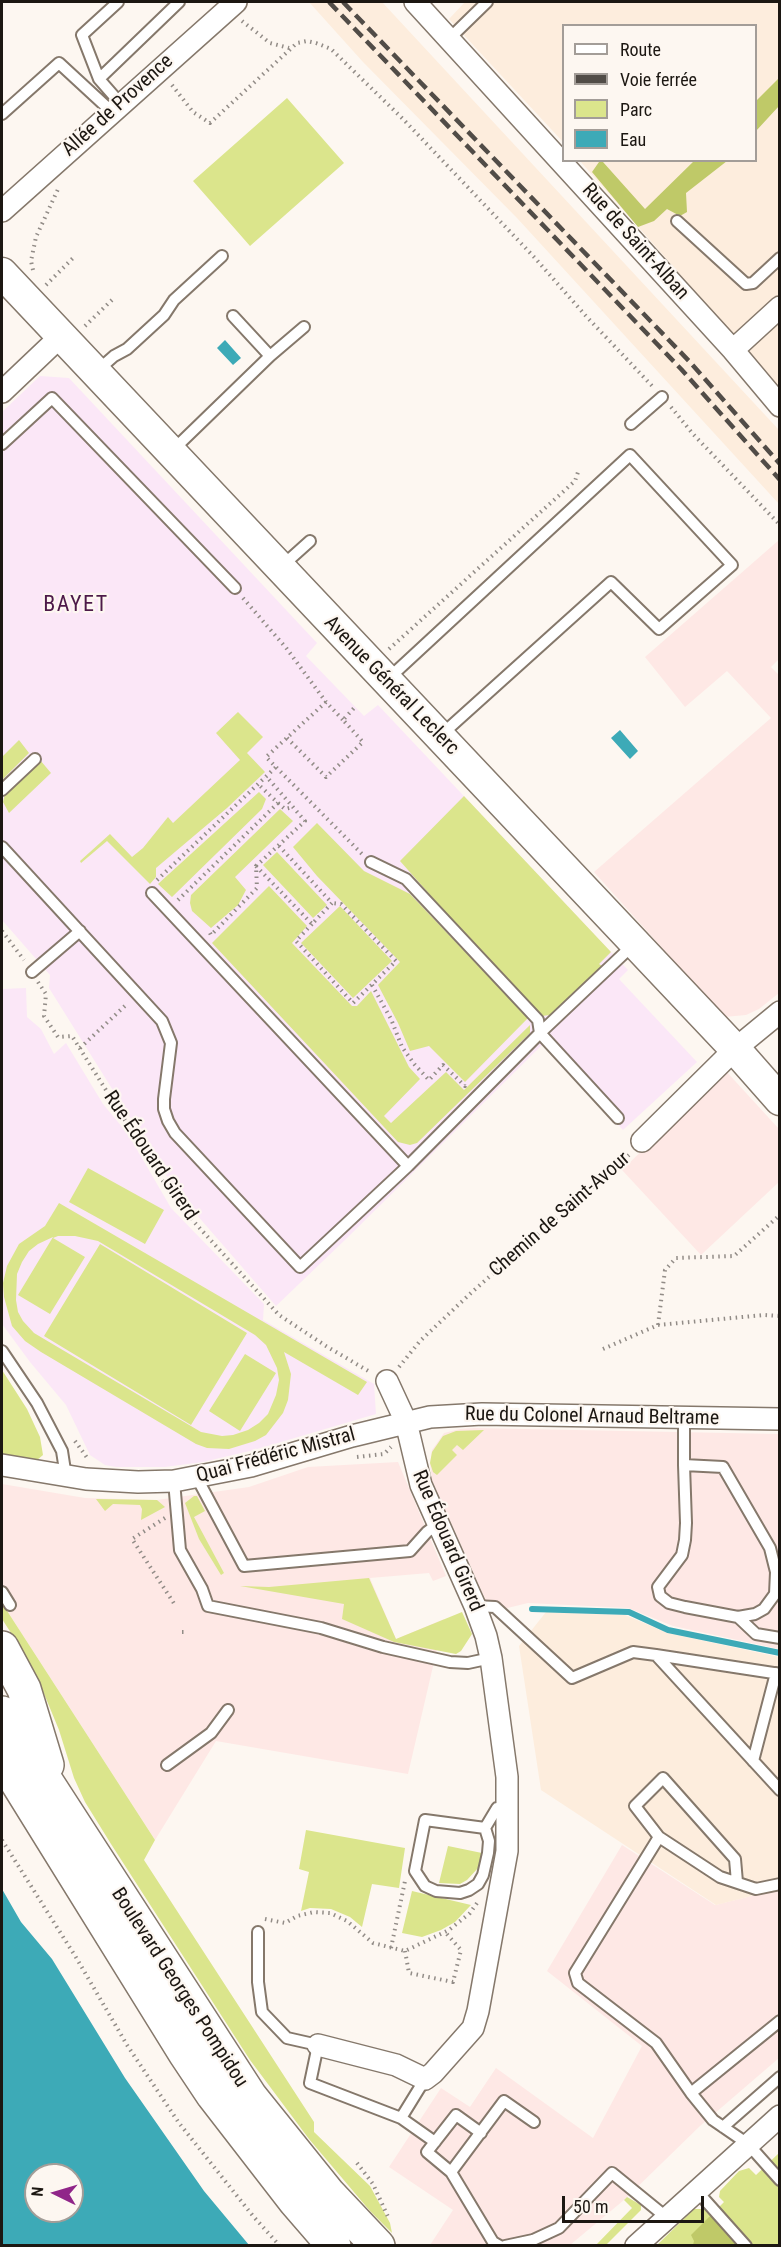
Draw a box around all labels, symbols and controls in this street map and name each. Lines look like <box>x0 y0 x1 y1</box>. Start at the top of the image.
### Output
legend <box>562 24 757 162</box>
text: Route <box>620 39 661 60</box>
street label: Allée de Provence <box>58 50 178 162</box>
text: Voie ferrée <box>620 69 697 90</box>
text: Parc <box>620 99 652 120</box>
text: Eau <box>620 129 646 150</box>
street label: Rue de Saint-Alban <box>576 179 694 305</box>
district label: BAYET <box>43 592 109 618</box>
street label: Avenue Général Leclerc <box>318 611 464 761</box>
street label: Rue Édouard Girerd <box>98 1087 202 1225</box>
street label: Chemin de Saint-Avour <box>485 1147 635 1283</box>
street label: Rue du Colonel Arnaud Beltrame <box>465 1403 719 1431</box>
street label: Quai Frédéric Mistral <box>194 1423 358 1489</box>
street label: Rue Édouard Girerd <box>406 1467 488 1615</box>
street label: Boulevard Georges Pompidou <box>105 1884 253 2092</box>
north arrow <box>24 2163 84 2223</box>
scale bar <box>565 2184 708 2222</box>
text: N <box>28 2186 47 2197</box>
text: 50 m <box>573 2196 608 2217</box>

